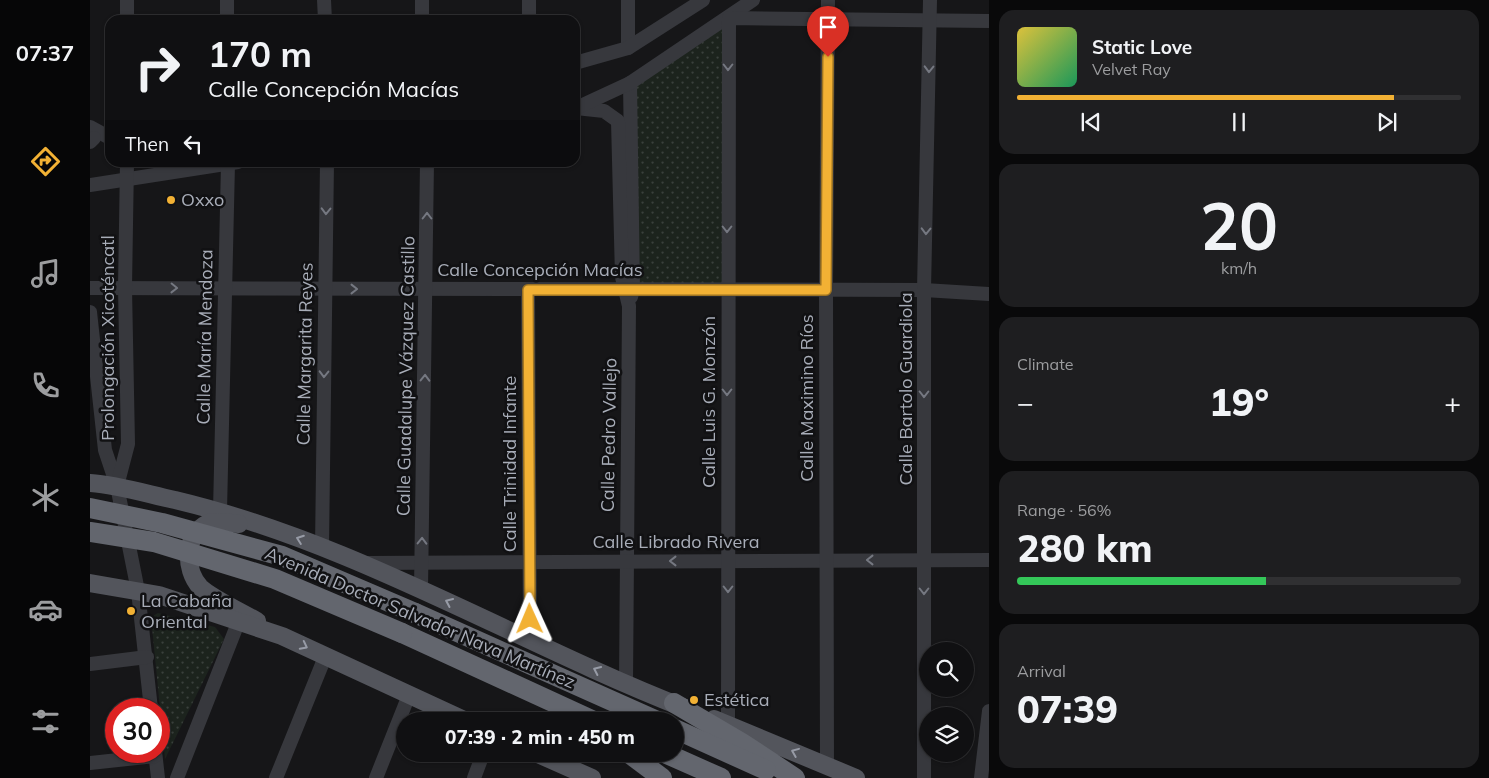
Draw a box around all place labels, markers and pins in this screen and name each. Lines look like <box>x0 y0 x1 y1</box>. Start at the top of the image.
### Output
pin <box>807 6 849 57</box>
place label: Oxxo <box>181 188 224 211</box>
marker: Oxxo <box>165 194 177 206</box>
place label: La Cabaña Oriental <box>141 589 232 633</box>
marker: La Cabaña Oriental <box>125 605 137 617</box>
place label: Estética <box>704 688 770 711</box>
marker: Estética <box>688 694 700 706</box>

